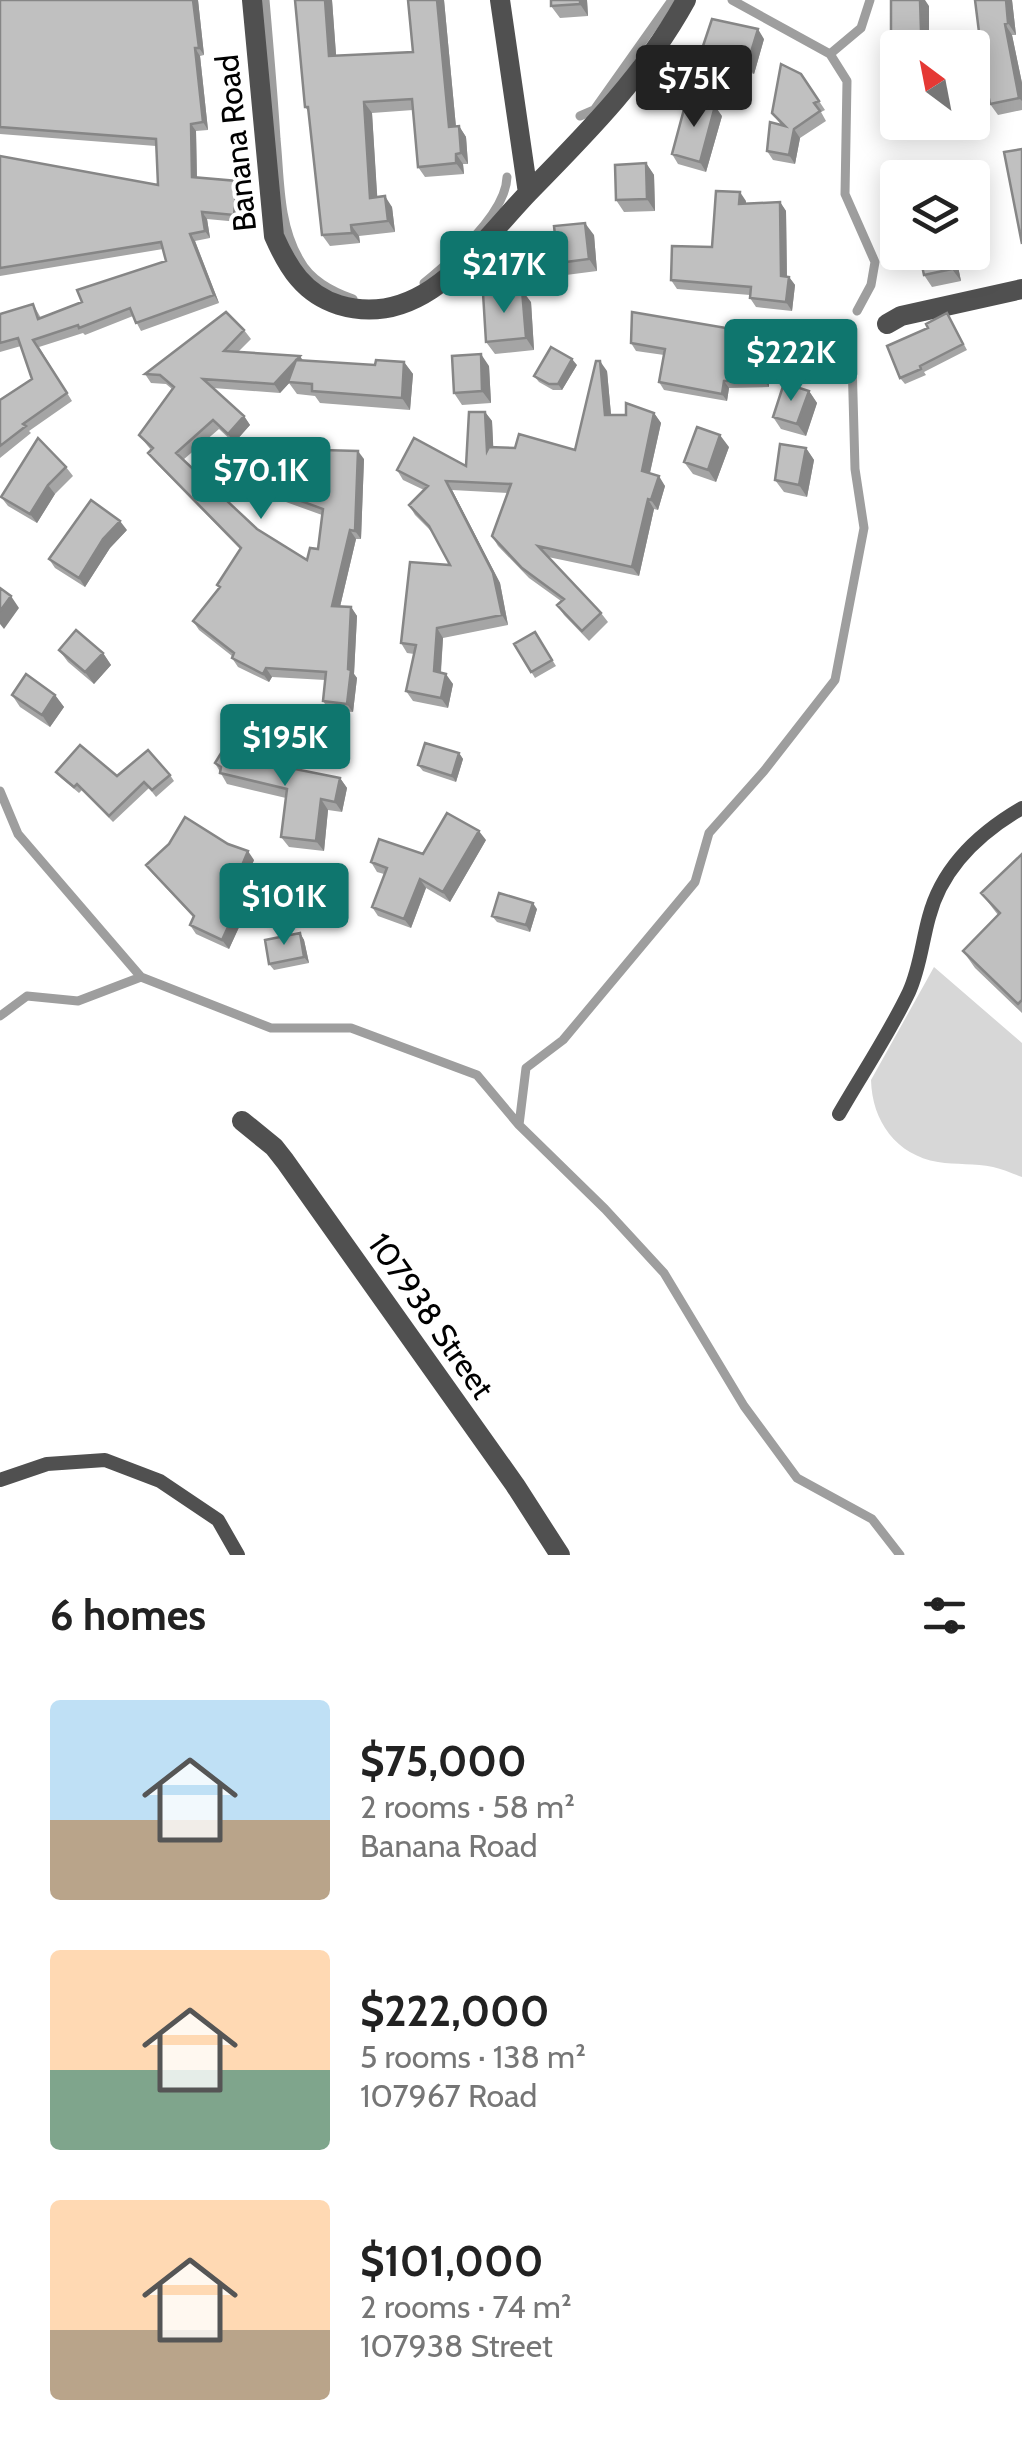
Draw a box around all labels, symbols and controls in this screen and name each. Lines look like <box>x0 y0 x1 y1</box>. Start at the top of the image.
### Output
north arrow <box>880 30 990 140</box>
map controls <box>880 30 990 270</box>
pin: $75K <box>635 45 753 130</box>
street label: Banana Road <box>207 53 264 233</box>
text: $75K <box>658 58 730 97</box>
button: layers <box>880 160 990 270</box>
pin: $217K <box>434 231 574 316</box>
text: $217K <box>462 244 546 283</box>
pin: $222K <box>721 319 861 404</box>
text: $222K <box>746 332 836 371</box>
pin: $70.1K <box>180 437 342 522</box>
text: $70.1K <box>213 450 309 489</box>
pin: $195K <box>215 704 355 789</box>
text: $195K <box>242 717 328 756</box>
pin: $101K <box>214 863 354 948</box>
text: $101K <box>242 876 326 915</box>
street label: 107938 Street <box>360 1226 503 1406</box>
icon: filters <box>917 1588 972 1643</box>
text: 6 homes <box>50 1589 206 1641</box>
text: $75,000 <box>360 1735 527 1787</box>
icon: home <box>130 1740 250 1860</box>
text: 2 rooms · 58 m² <box>360 1787 575 1826</box>
text: Banana Road <box>360 1826 538 1865</box>
text: $222,000 <box>360 1985 549 2037</box>
icon: home <box>130 1990 250 2110</box>
text: 5 rooms · 138 m² <box>360 2037 586 2076</box>
text: 107967 Road <box>360 2076 537 2115</box>
text: $101,000 <box>360 2235 543 2287</box>
icon: home <box>130 2240 250 2360</box>
text: 2 rooms · 74 m² <box>360 2287 572 2326</box>
text: 107938 Street <box>360 2326 553 2365</box>

